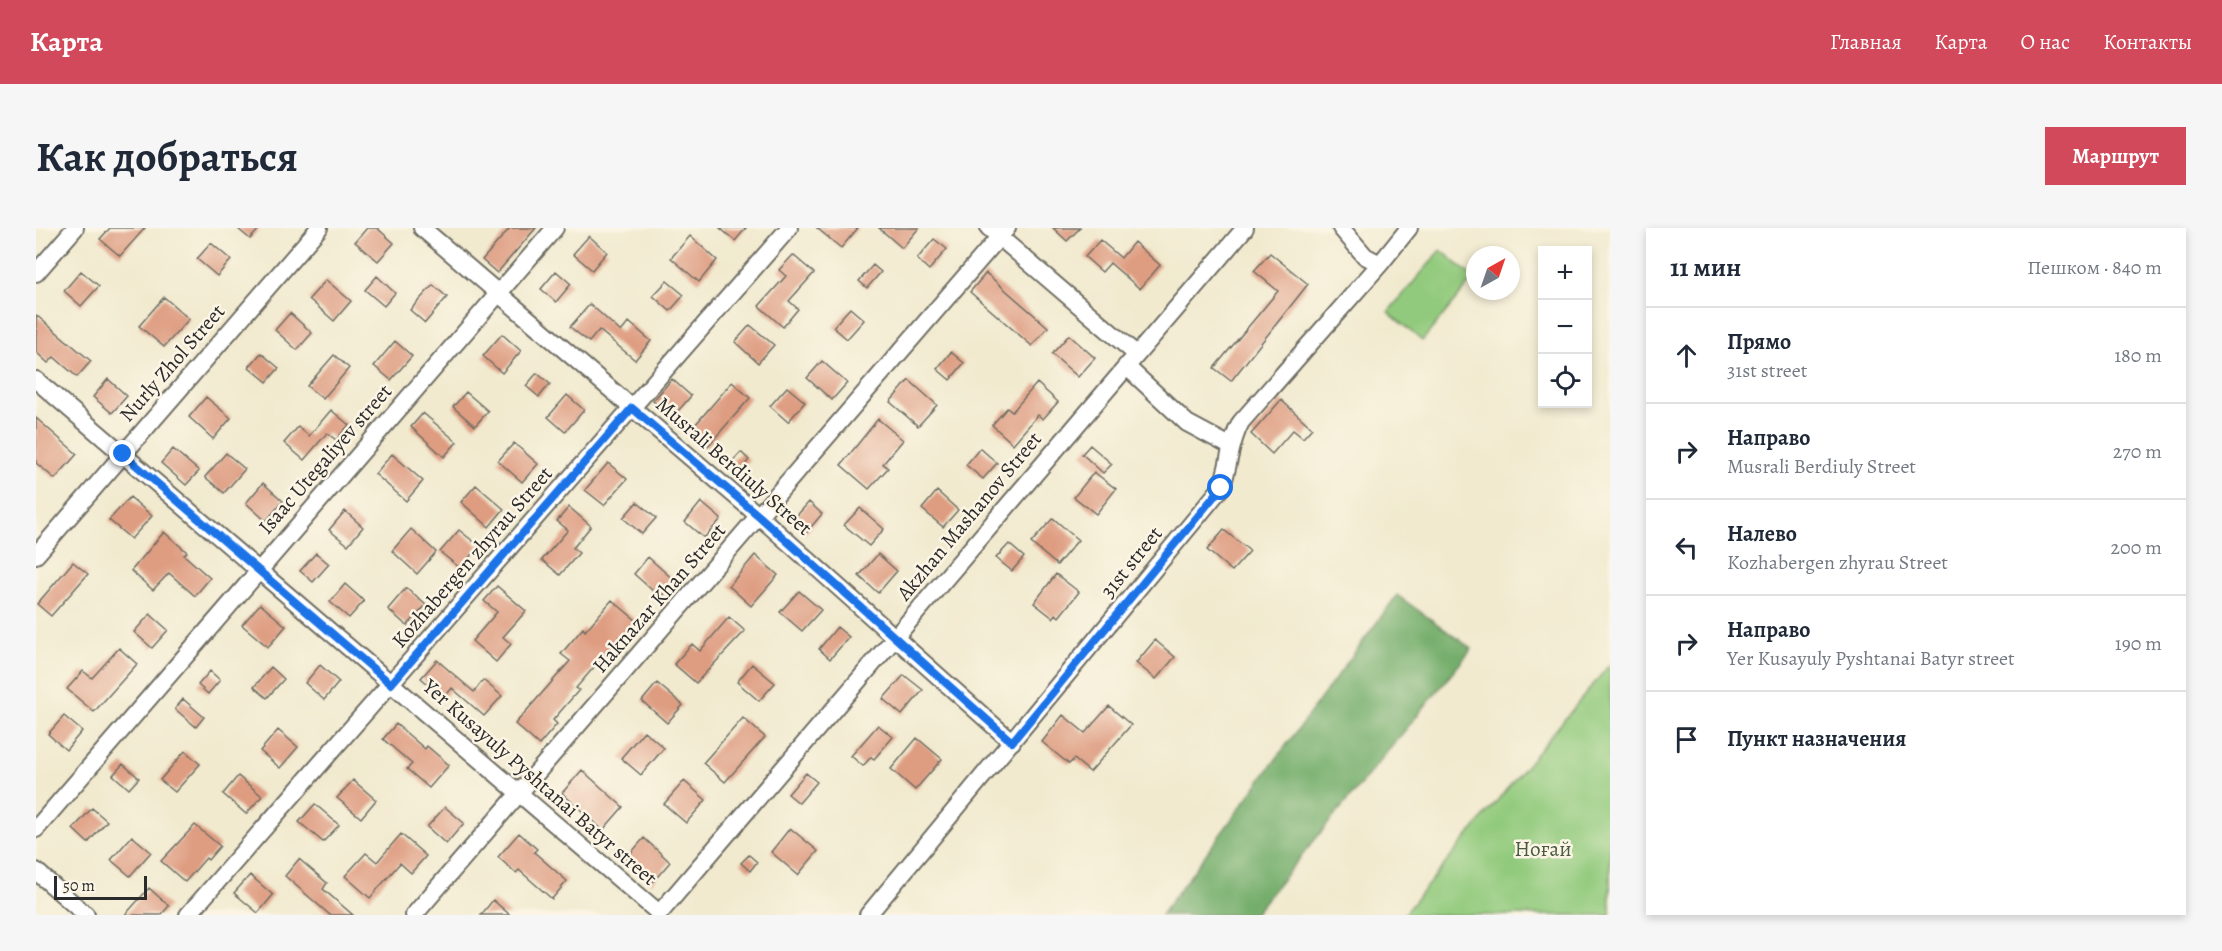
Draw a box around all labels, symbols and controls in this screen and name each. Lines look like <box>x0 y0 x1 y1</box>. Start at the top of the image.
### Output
text: Карта <box>30 23 103 61</box>
text: Главная <box>1830 28 1902 56</box>
text: Карта <box>1935 28 1987 56</box>
text: О нас <box>2020 28 2070 56</box>
text: Контакты <box>2103 28 2192 56</box>
button: Маршрут <box>2045 127 2186 185</box>
text: Как добраться <box>36 128 298 185</box>
north arrow <box>1466 246 1520 300</box>
map controls <box>1538 246 1592 408</box>
button: + <box>1538 246 1592 300</box>
text: 11 мин <box>1670 250 1741 285</box>
text: Пешком · 840 m <box>2027 254 2162 281</box>
street label: Nurly Zhol Street <box>113 298 231 428</box>
button: − <box>1538 300 1592 354</box>
text: Прямо <box>1727 327 1791 357</box>
icon: ahead <box>1670 339 1703 372</box>
text: 180 m <box>2114 342 2162 369</box>
button: locate <box>1538 354 1592 408</box>
text: 31st street <box>1727 357 1807 384</box>
street label: Isaac Utegaliyev street <box>252 378 398 540</box>
street label: Musrali Berdiuly Street <box>650 390 818 542</box>
text: Направо <box>1727 423 1810 453</box>
street label: Akzhan Mashanov Street <box>889 426 1048 607</box>
icon: right <box>1670 435 1703 468</box>
text: 270 m <box>2113 438 2162 465</box>
route end <box>109 440 135 466</box>
text: Musrali Berdiuly Street <box>1727 453 1916 480</box>
street label: Kozhabergen zhyrau Street <box>385 460 559 654</box>
route start <box>1207 474 1233 500</box>
street label: Haknazar Khan Street <box>586 517 732 679</box>
text: Налево <box>1727 519 1797 549</box>
street label: 31st street <box>1094 520 1168 604</box>
icon: left <box>1670 531 1703 564</box>
text: 200 m <box>2111 534 2162 561</box>
text: Kozhabergen zhyrau Street <box>1727 549 1948 576</box>
text: Направо <box>1727 615 1810 645</box>
icon: right <box>1670 627 1703 660</box>
text: 190 m <box>2115 630 2162 657</box>
text: Yer Kusayuly Pyshtanai Batyr street <box>1727 645 2015 672</box>
street label: Yer Kusayuly Pyshtanai Batyr street <box>416 672 663 892</box>
icon: arrive <box>1670 723 1703 756</box>
text: Пункт назначения <box>1727 724 1906 754</box>
park label: Ноғай <box>1514 835 1572 863</box>
scale bar <box>54 873 147 900</box>
text: 50 m <box>63 875 95 897</box>

